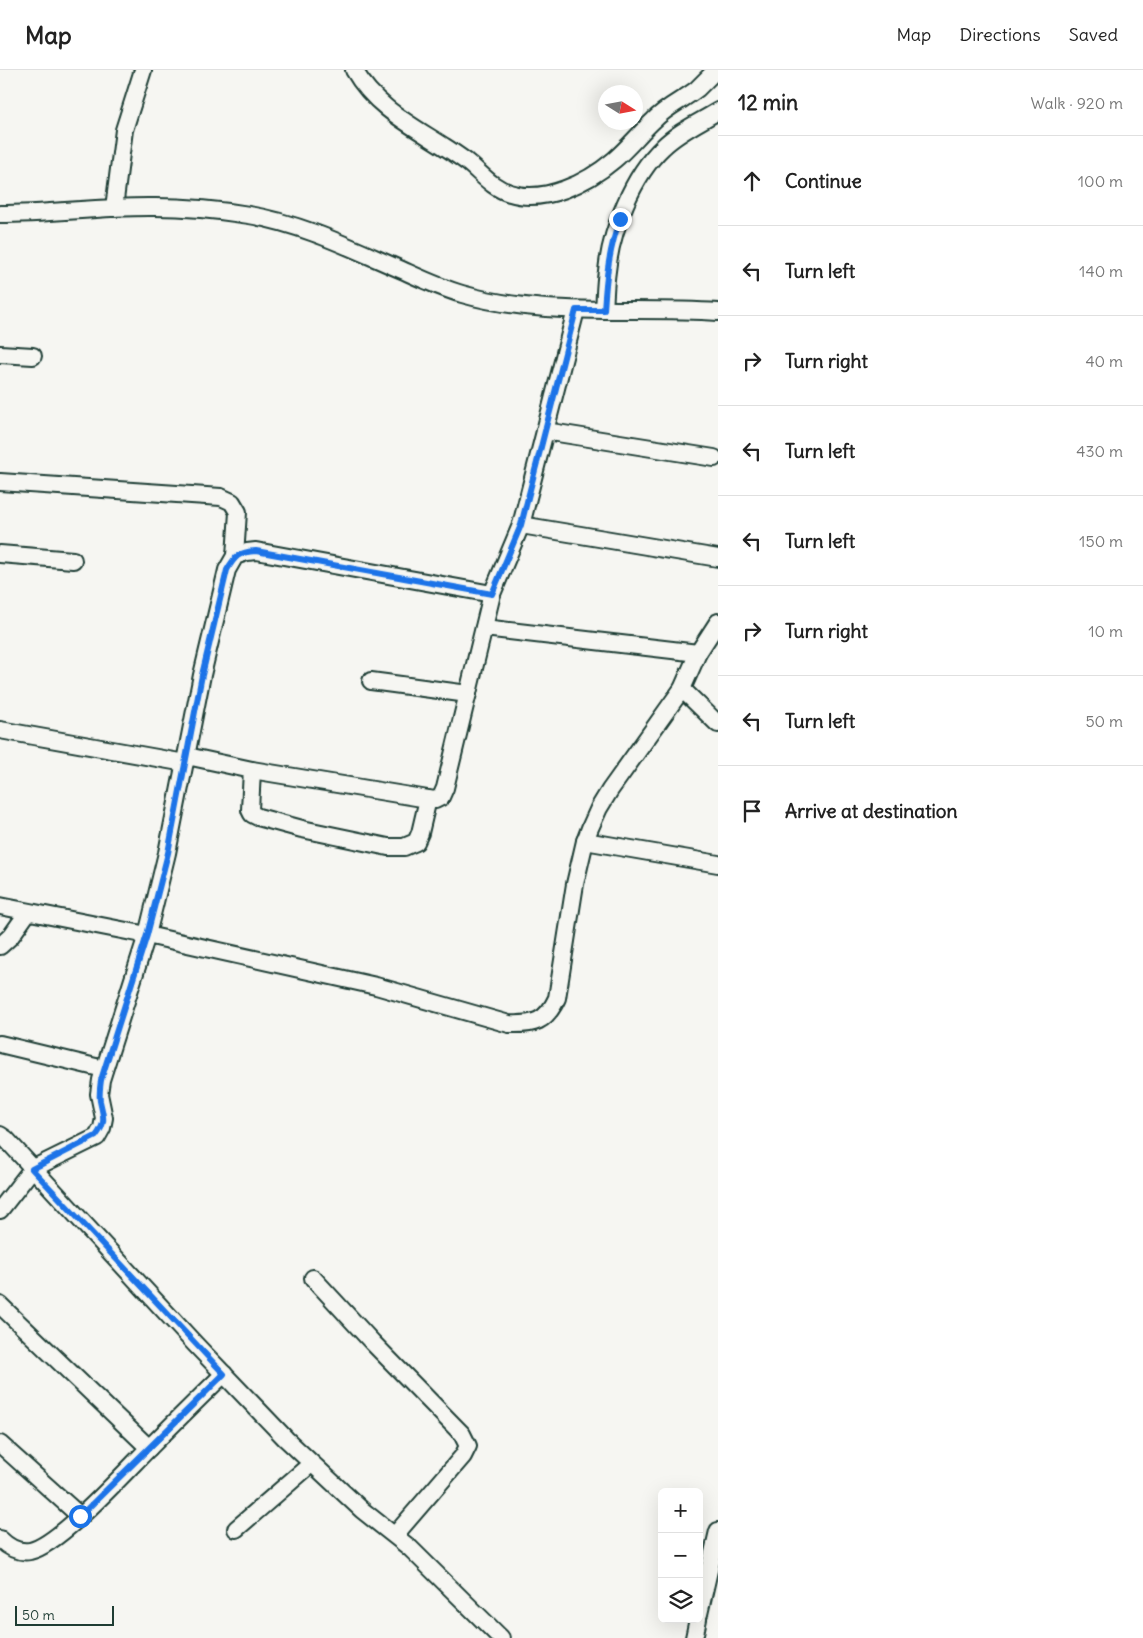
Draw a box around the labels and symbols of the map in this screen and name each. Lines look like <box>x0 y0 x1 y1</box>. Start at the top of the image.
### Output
north arrow <box>598 85 643 130</box>
route end <box>609 208 632 231</box>
route start <box>69 1505 92 1528</box>
scale bar <box>15 1603 114 1626</box>

